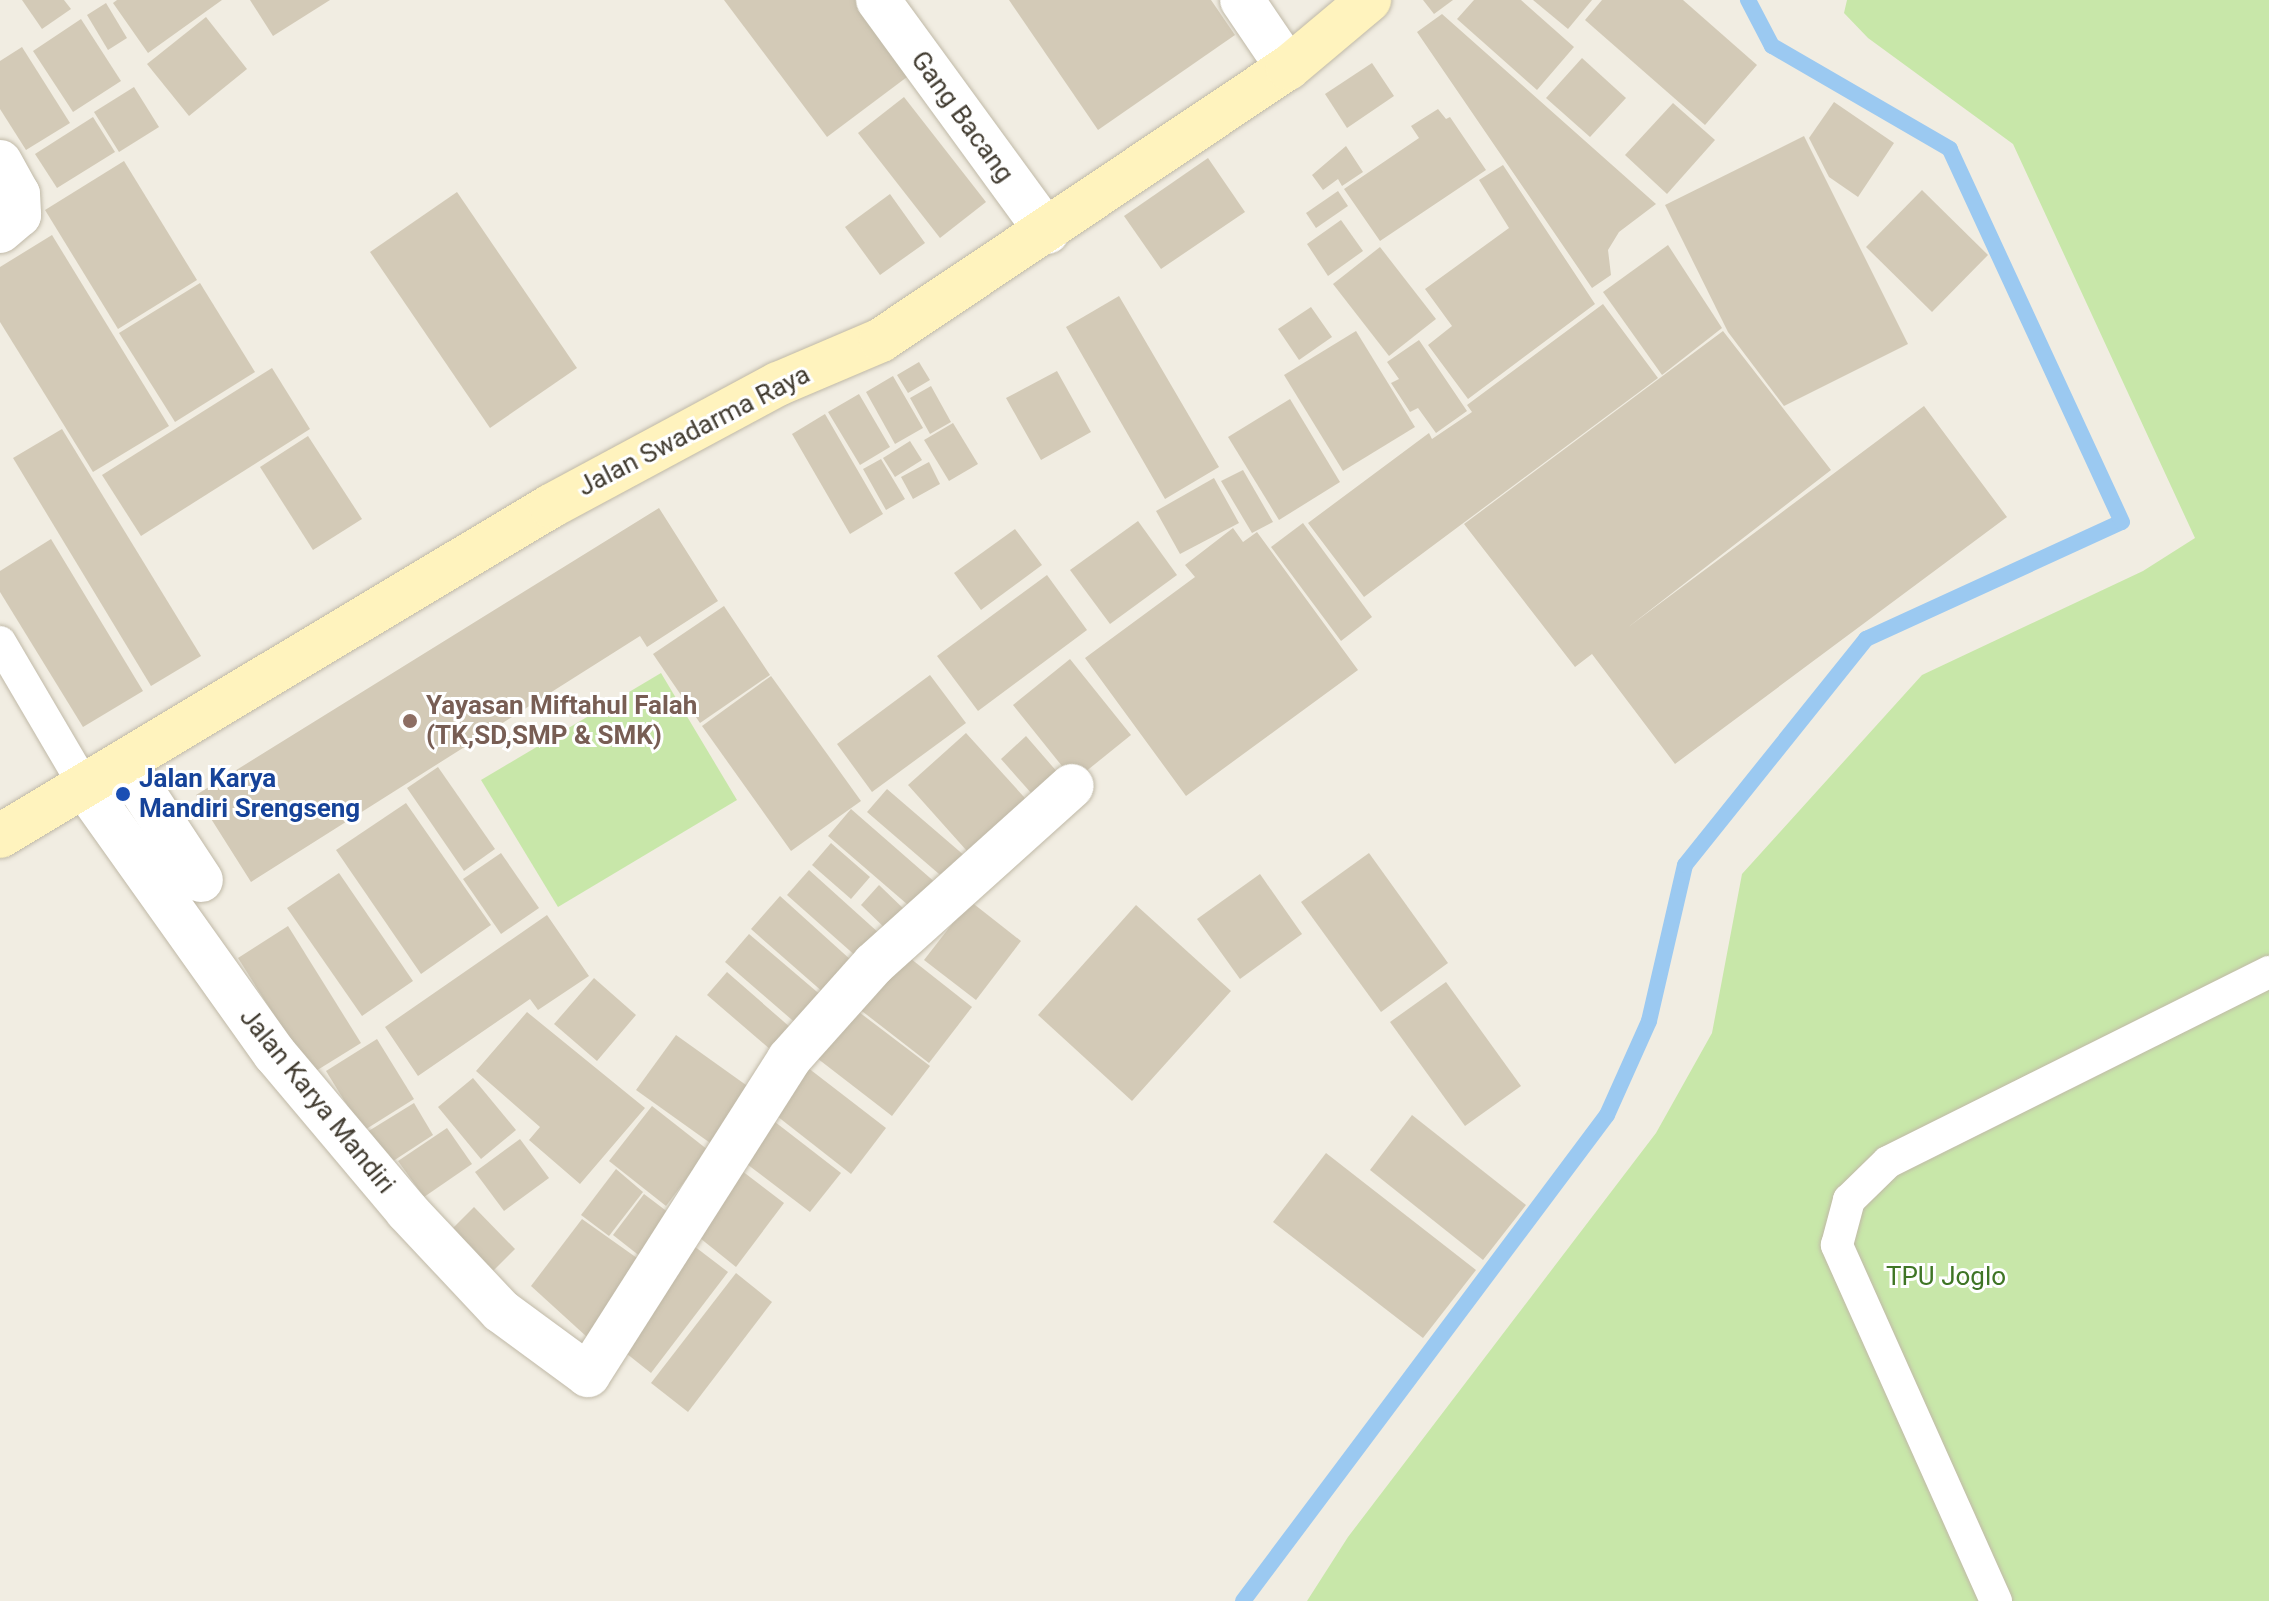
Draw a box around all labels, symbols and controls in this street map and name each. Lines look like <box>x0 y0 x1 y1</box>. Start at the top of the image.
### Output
street label: Gang Bacang <box>904 45 1020 189</box>
street label: Jalan Swadarma Raya <box>573 359 815 503</box>
place label: Yayasan Miftahul Falah (TK,SD,SMP & SMK) <box>426 690 697 752</box>
marker: Yayasan Miftahul Falah (TK,SD,SMP & SMK) <box>401 712 419 730</box>
place label: Jalan Karya Mandiri Srengseng <box>139 763 360 824</box>
marker: Jalan Karya Mandiri Srengseng <box>114 785 132 803</box>
street label: Jalan Karya Mandiri <box>233 1002 401 1200</box>
park label: TPU Joglo <box>1886 1261 2006 1293</box>

